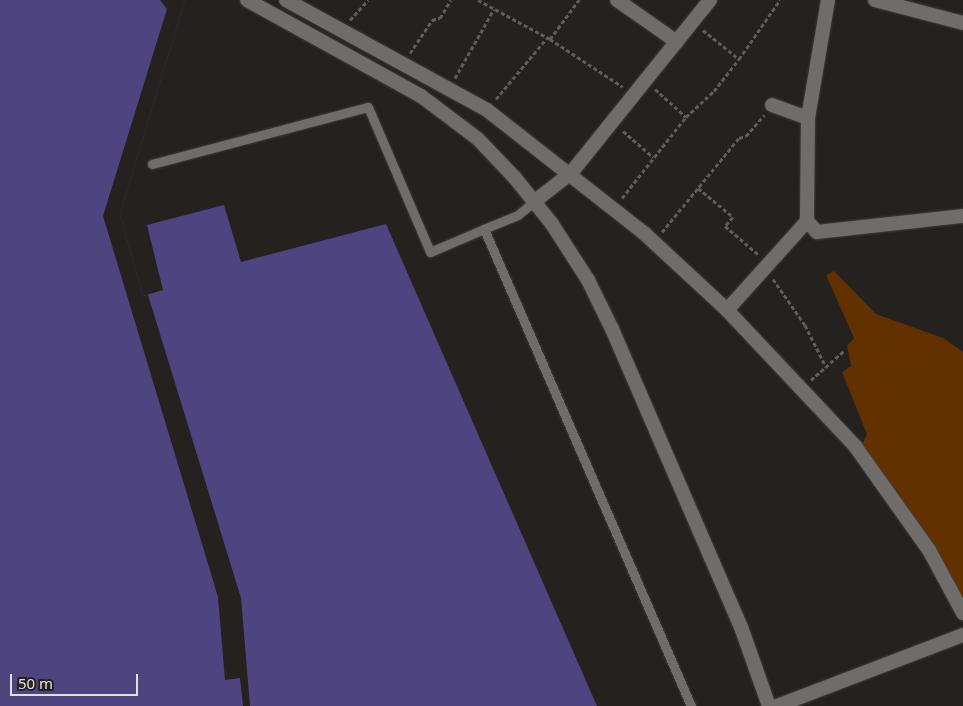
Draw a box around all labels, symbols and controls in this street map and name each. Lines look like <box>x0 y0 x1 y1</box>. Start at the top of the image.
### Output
scale bar <box>12 664 140 696</box>
text: 50 m <box>18 673 53 693</box>

